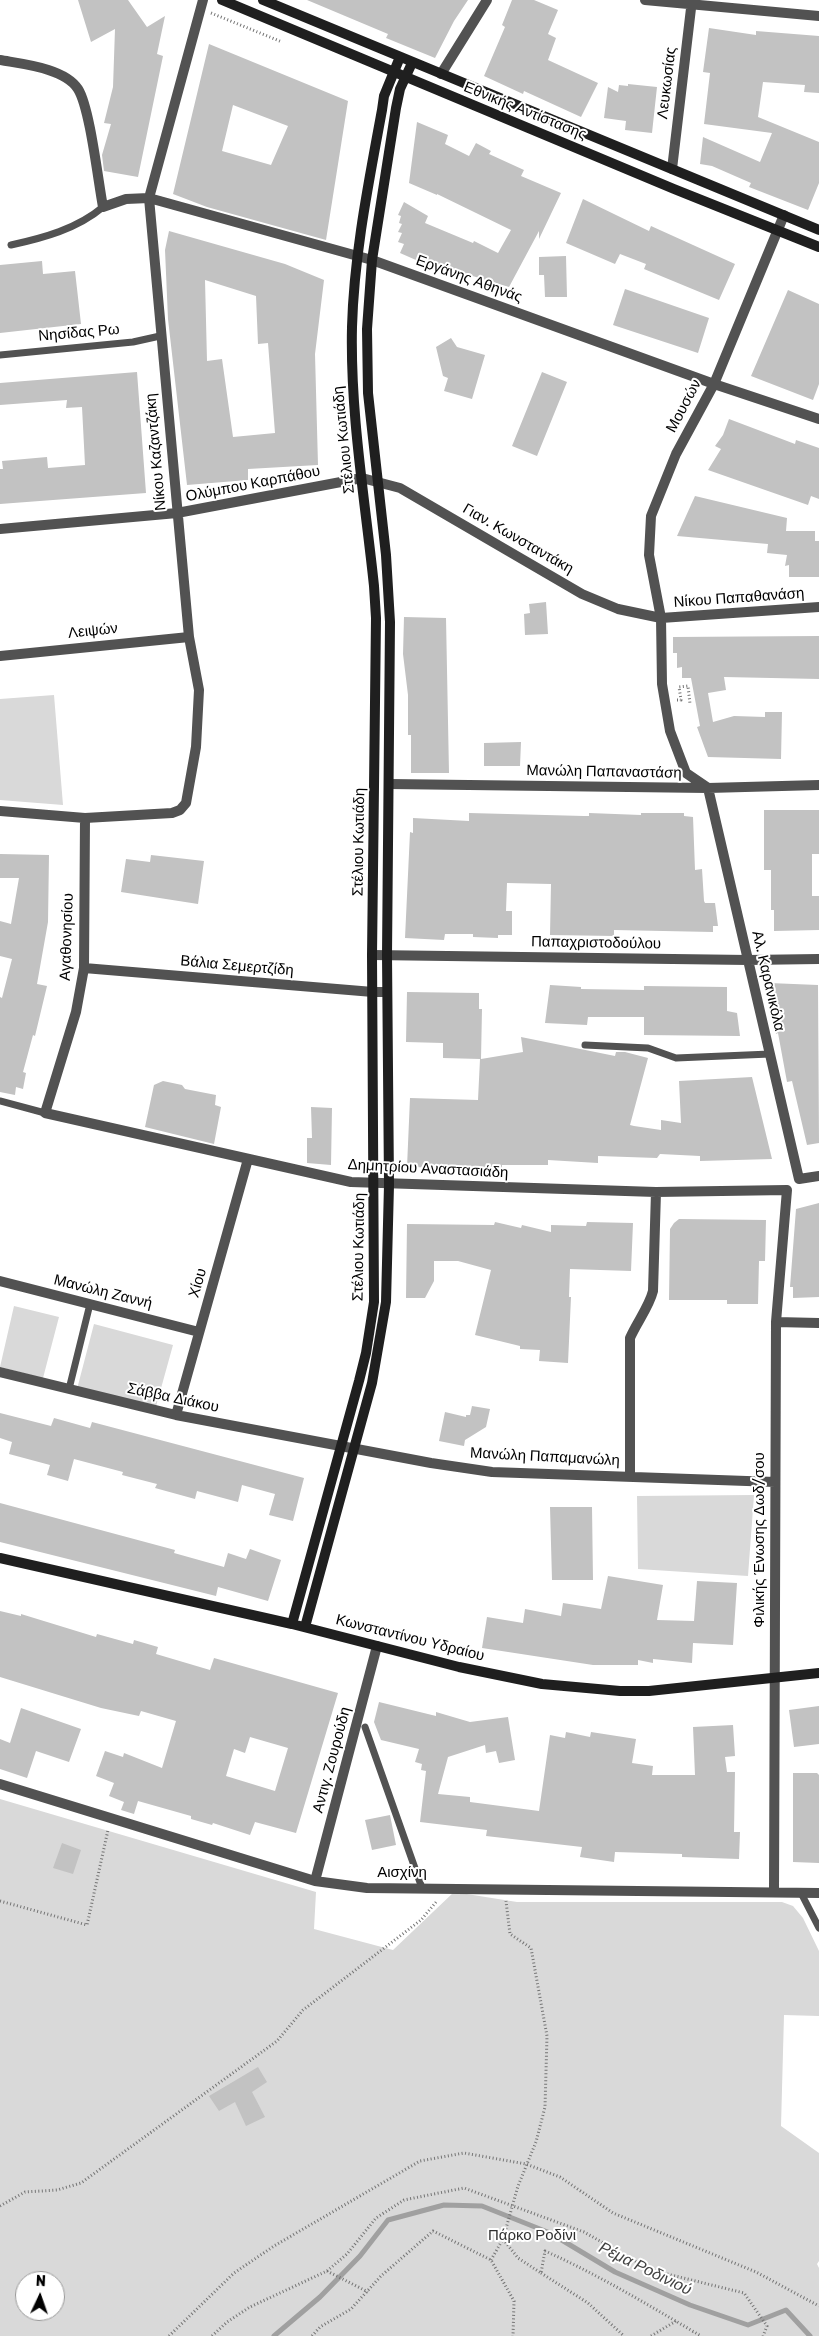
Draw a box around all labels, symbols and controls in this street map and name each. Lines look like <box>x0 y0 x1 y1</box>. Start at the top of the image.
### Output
street label: Λευκωσίας <box>654 46 680 120</box>
street label: Εθνικής Αντίστασης <box>461 78 589 144</box>
street label: Εργάνης Αθηνάς <box>414 251 524 307</box>
street label: Νησίδας Ρω <box>38 320 120 346</box>
street label: Μουσών <box>663 376 705 436</box>
street label: Στέλιου Κωτιάδη <box>329 385 359 495</box>
street label: Νίκου Καζαντζάκη <box>142 393 170 511</box>
street label: Ολύμπου Καρπάθου <box>184 462 322 506</box>
street label: Γιαν. Κωνσταντάκη <box>459 500 577 578</box>
street label: Νίκου Παπαθανάση <box>673 584 805 612</box>
street label: Λειψών <box>67 619 119 643</box>
street label: Μανώλη Παπαναστάση <box>526 762 682 782</box>
street label: Στέλιου Κωτιάδη <box>349 788 369 896</box>
street label: Αγαθονησίου <box>56 893 78 981</box>
street label: Αλ. Καρανικόλα <box>748 929 788 1033</box>
street label: Παπαχριστοδούλου <box>531 933 661 953</box>
street label: Βάλια Σεμερτζίδη <box>180 952 294 980</box>
street label: Δημητρίου Αναστασιάδη <box>347 1156 509 1182</box>
street label: Στέλιου Κωτιάδη <box>349 1193 369 1301</box>
street label: Χίου <box>185 1266 211 1300</box>
street label: Μανώλη Ζαννή <box>52 1271 154 1313</box>
street label: Σάββα Διάκου <box>125 1379 221 1417</box>
street label: Μανώλη Παπαμανώλη <box>470 1444 620 1470</box>
street label: Φιλικής Ένωσης Δωδ/σου <box>751 1452 769 1628</box>
street label: Κωνσταντίνου Υδραίου <box>334 1611 486 1665</box>
street label: Αντιγ. Ζουρούδη <box>309 1705 355 1815</box>
street label: Αισχίνη <box>377 1864 427 1882</box>
park label: Πάρκο Ροδίνι <box>488 2227 576 2245</box>
water label: Ρέμα Ροδινιού <box>595 2238 695 2300</box>
north arrow <box>15 2271 65 2321</box>
text: N <box>35 2273 46 2290</box>

